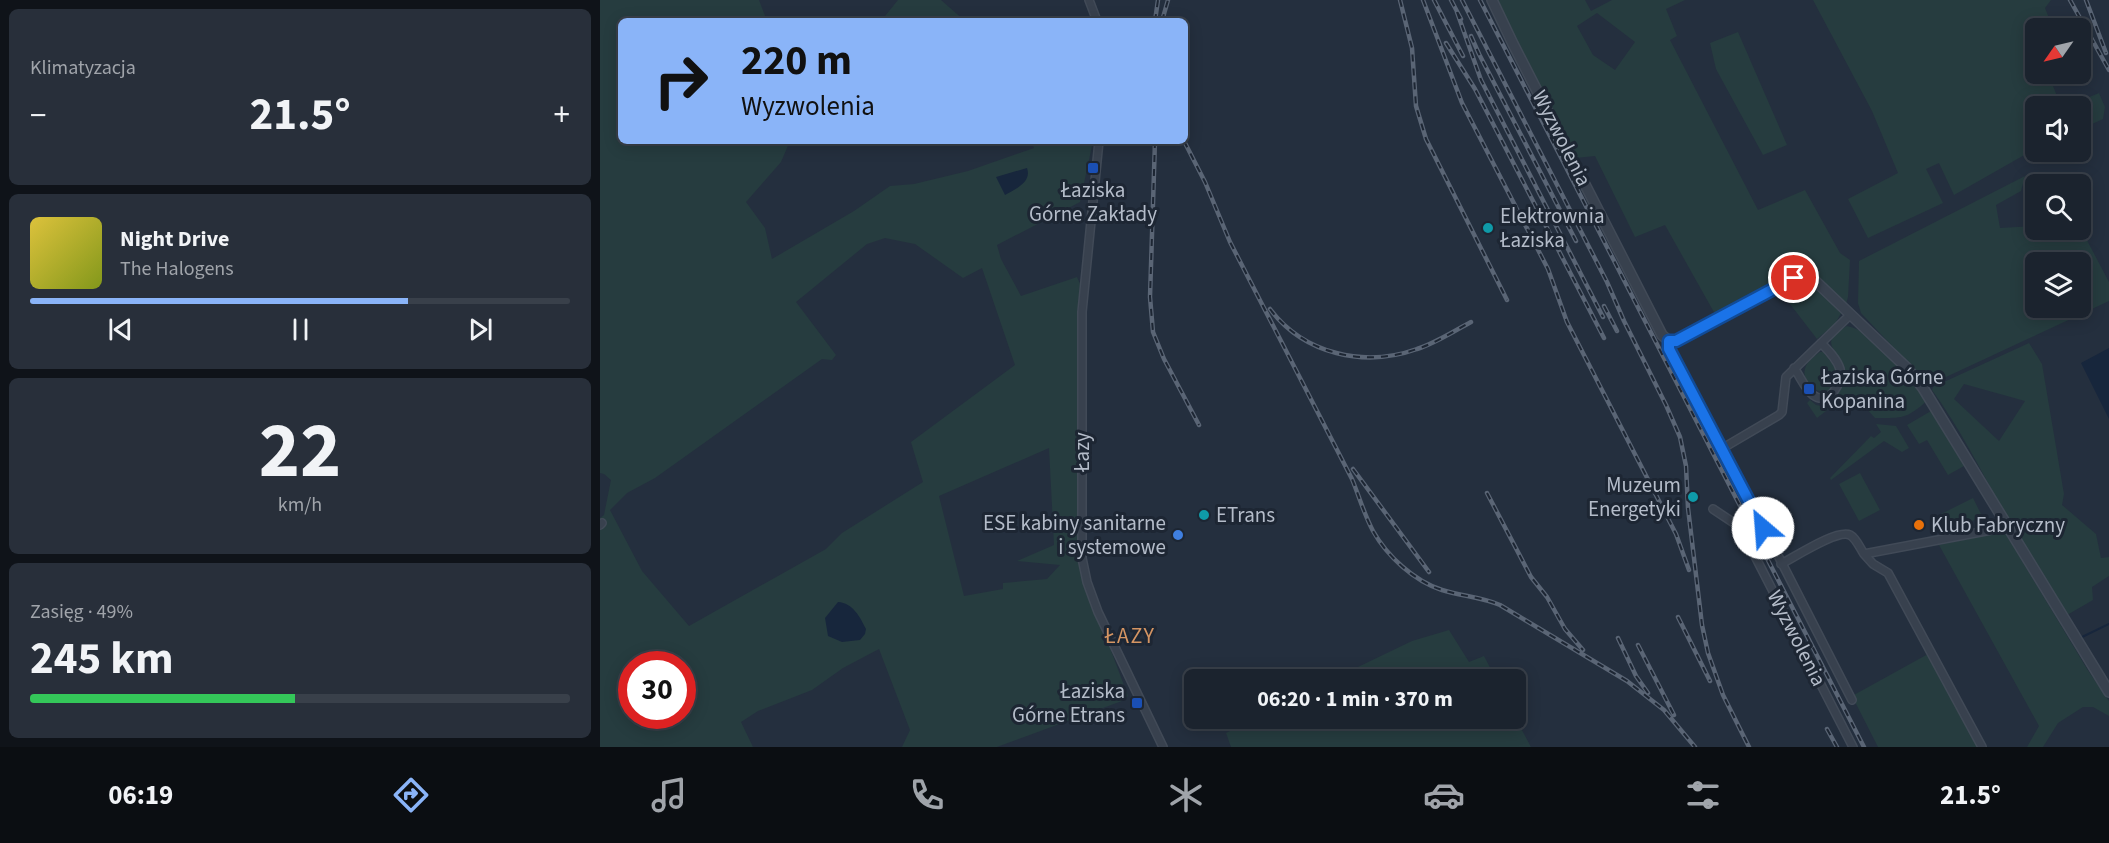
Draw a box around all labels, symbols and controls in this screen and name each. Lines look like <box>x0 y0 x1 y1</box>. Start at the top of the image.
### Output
north arrow <box>2025 18 2091 84</box>
map controls <box>2025 18 2091 318</box>
text: 220 m <box>741 31 852 91</box>
icon: right <box>642 42 720 120</box>
text: Klimatyzacja <box>30 54 136 82</box>
text: 21.5° <box>249 83 351 147</box>
street label: Wyzwolenia <box>1525 85 1599 191</box>
text: Wyzwolenia <box>741 87 875 126</box>
text: − <box>30 92 46 139</box>
text: + <box>554 92 570 139</box>
button: sound <box>2025 96 2091 162</box>
marker: Łaziska Górne Zakłady <box>1086 161 1100 175</box>
button: search <box>2025 174 2091 240</box>
place label: Łaziska Górne Zakłady <box>1029 175 1157 229</box>
place label: Elektrownia Łaziska <box>1499 201 1605 255</box>
marker: Elektrownia Łaziska <box>1481 221 1495 235</box>
text: Night Drive <box>120 223 229 255</box>
pin <box>1768 252 1819 303</box>
button: layers <box>2025 252 2091 318</box>
text: The Halogens <box>120 255 234 283</box>
icon: arrive <box>1777 261 1810 294</box>
icon: previous <box>104 313 137 346</box>
icon: pause <box>284 313 317 346</box>
icon: next <box>464 313 497 346</box>
place label: Łaziska Górne Kopanina <box>1820 362 1943 416</box>
marker: Łaziska Górne Kopanina <box>1802 382 1816 396</box>
text: 22 <box>259 396 341 507</box>
street label: Łazy <box>1067 432 1097 473</box>
place label: Muzeum Energetyki <box>1588 470 1681 524</box>
marker: Muzeum Energetyki <box>1686 490 1700 504</box>
text: km/h <box>278 491 322 519</box>
position arrow <box>1731 496 1795 560</box>
place label: ETrans <box>1216 500 1275 530</box>
place label: ESE kabiny sanitarne i systemowe <box>983 508 1166 562</box>
marker: ETrans <box>1197 508 1211 522</box>
place label: Klub Fabryczny <box>1931 510 2065 540</box>
marker: Klub Fabryczny <box>1912 518 1926 532</box>
marker: ESE kabiny sanitarne i systemowe <box>1171 528 1185 542</box>
street label: Wyzwolenia <box>1760 585 1834 691</box>
text: Zasięg · 49% <box>30 598 133 626</box>
district label: ŁAZY <box>1104 620 1155 652</box>
text: 245 km <box>30 627 174 691</box>
speed limit sign: 30 <box>618 651 696 729</box>
place label: Łaziska Górne Etrans <box>1012 676 1125 730</box>
text: 06:20 · 1 min · 370 m <box>1257 683 1453 715</box>
marker: Łaziska Górne Etrans <box>1130 696 1144 710</box>
icon: directions <box>390 774 432 816</box>
icon: music <box>648 774 690 816</box>
icon: phone <box>906 774 948 816</box>
icon: climate <box>1165 774 1207 816</box>
icon: car <box>1423 774 1465 816</box>
icon: filters <box>1682 774 1724 816</box>
text: 06:19 <box>108 776 173 815</box>
text: 21.5° <box>1940 776 2001 815</box>

